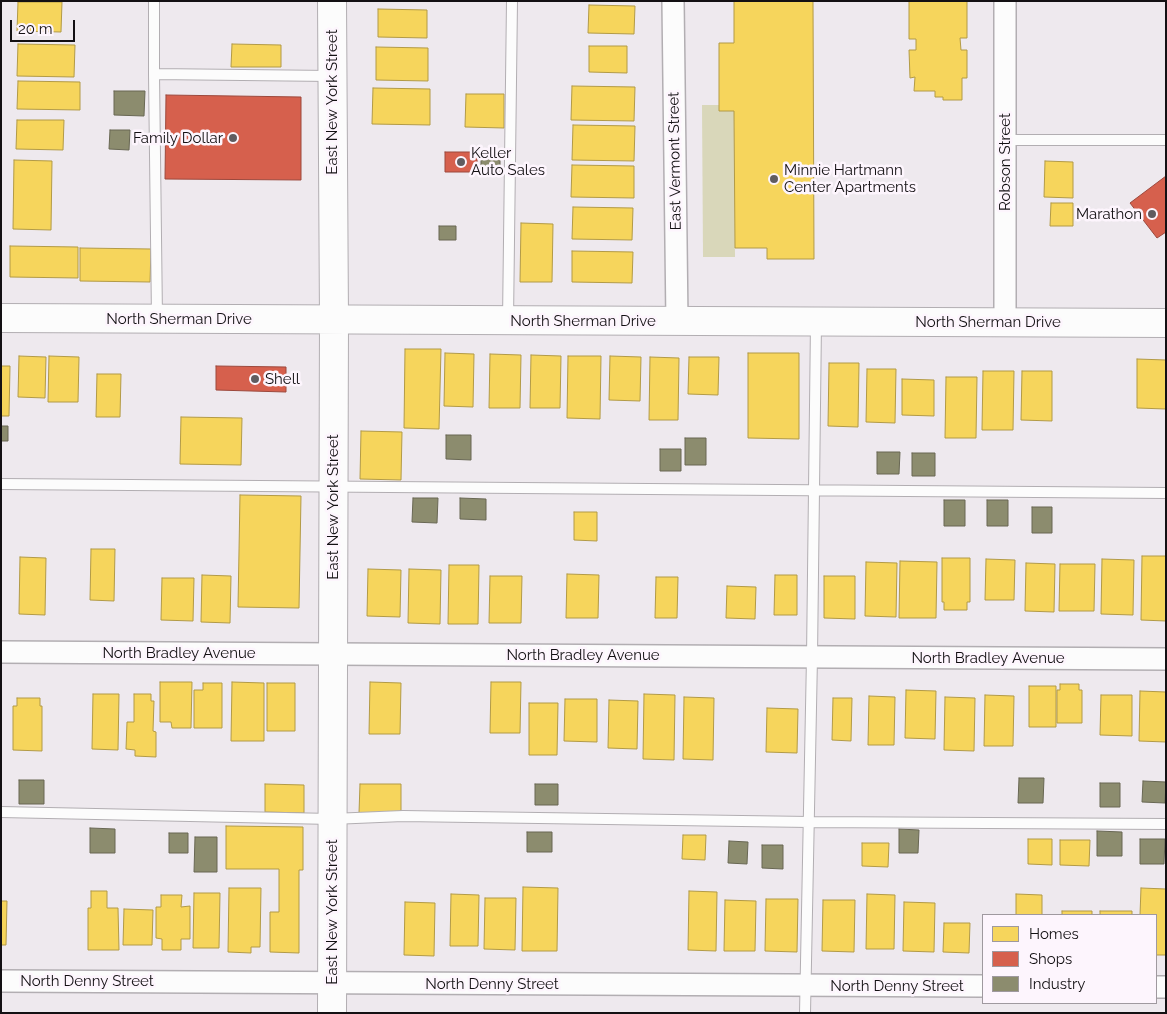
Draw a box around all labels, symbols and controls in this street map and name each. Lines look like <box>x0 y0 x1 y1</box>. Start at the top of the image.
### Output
scale bar <box>12 10 78 42</box>
text: 20 m <box>18 20 53 38</box>
street label: East New York Street <box>323 29 341 175</box>
street label: East Vermont Street <box>665 92 685 230</box>
street label: Robson Street <box>996 113 1014 211</box>
place label: Family Dollar <box>133 129 223 147</box>
marker: Family Dollar <box>227 132 239 144</box>
place label: Keller Auto Sales <box>471 144 545 179</box>
marker: Keller Auto Sales <box>455 156 467 168</box>
place label: Minnie Hartmann Center Apartments <box>784 161 916 196</box>
marker: Minnie Hartmann Center Apartments <box>768 173 780 185</box>
place label: Marathon <box>1076 205 1142 223</box>
marker: Marathon <box>1146 208 1158 220</box>
street label: North Sherman Drive <box>106 310 252 328</box>
street label: North Sherman Drive <box>510 312 656 330</box>
street label: North Sherman Drive <box>915 313 1061 331</box>
place label: Shell <box>265 370 300 388</box>
marker: Shell <box>249 373 261 385</box>
street label: East New York Street <box>324 434 342 580</box>
street label: North Bradley Avenue <box>102 644 256 662</box>
street label: North Bradley Avenue <box>506 646 660 664</box>
street label: North Bradley Avenue <box>911 649 1065 667</box>
street label: East New York Street <box>323 839 341 985</box>
legend <box>982 914 1157 1004</box>
text: Homes <box>1029 925 1079 943</box>
text: Shops <box>1029 950 1072 968</box>
street label: North Denny Street <box>20 972 154 990</box>
street label: North Denny Street <box>425 975 559 993</box>
text: Industry <box>1029 975 1085 993</box>
street label: North Denny Street <box>830 977 964 995</box>

